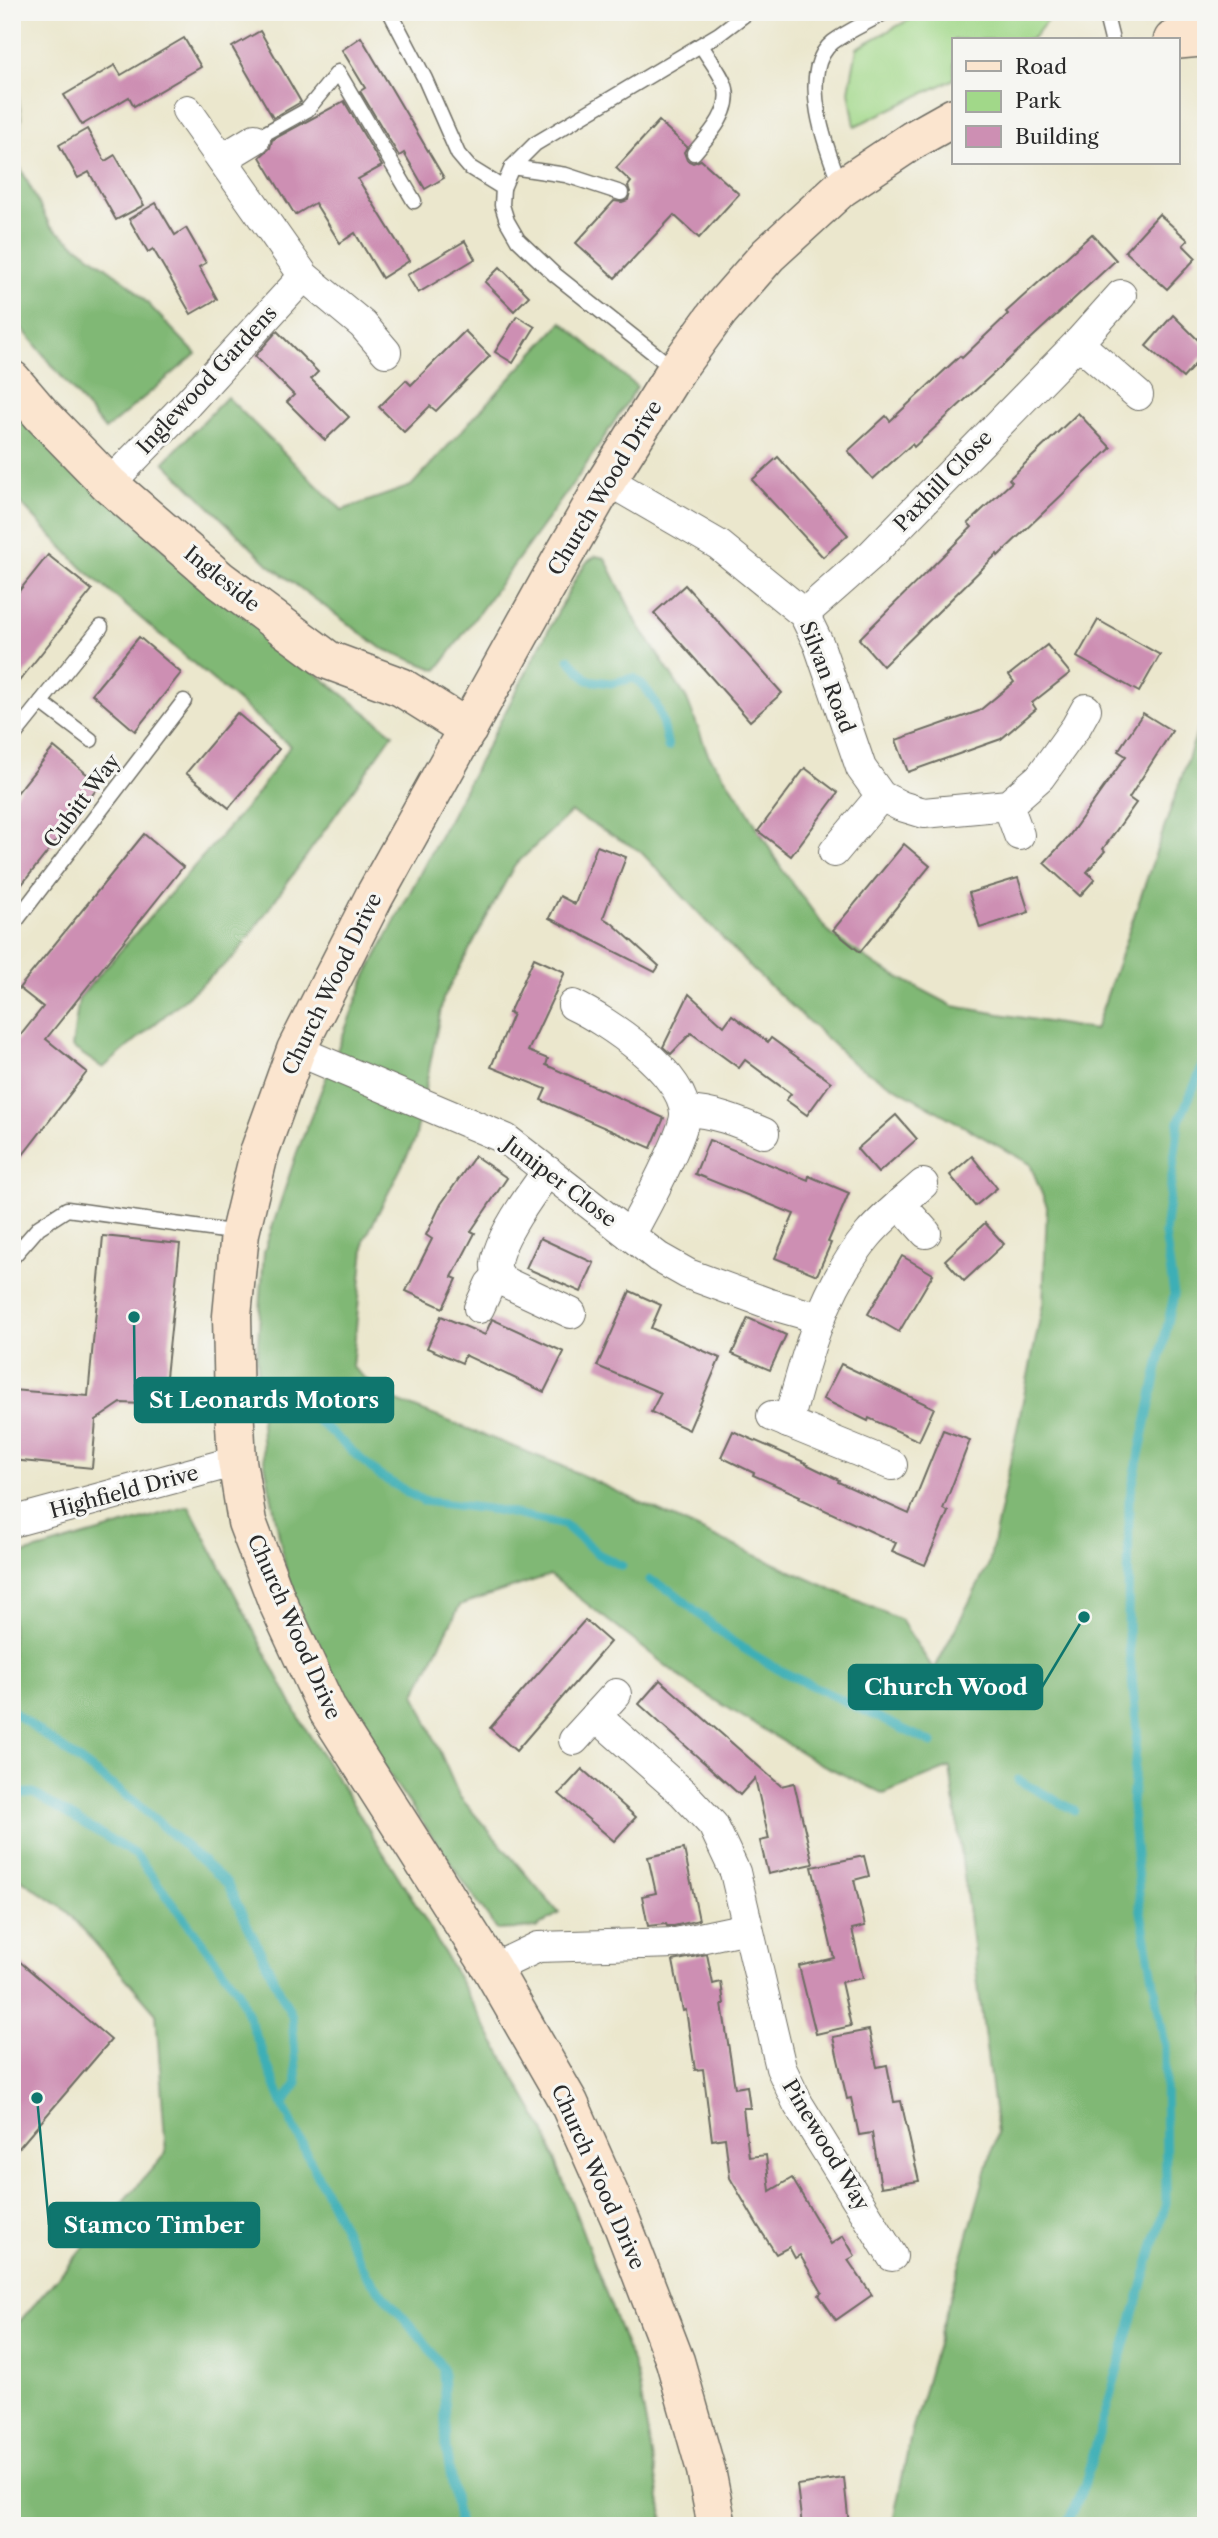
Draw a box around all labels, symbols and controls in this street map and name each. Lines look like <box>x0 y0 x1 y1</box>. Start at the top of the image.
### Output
legend <box>952 38 1180 164</box>
text: Road <box>1015 54 1067 79</box>
text: Park <box>1015 88 1061 113</box>
text: Building <box>1015 124 1100 149</box>
street label: Inglewood Gardens <box>131 300 282 459</box>
street label: Church Wood Drive <box>542 396 667 580</box>
street label: Paxhill Close <box>888 425 997 536</box>
street label: Ingleside <box>179 541 265 617</box>
street label: Silvan Road <box>795 617 860 736</box>
street label: Cubitt Way <box>38 749 125 853</box>
street label: Church Wood Drive <box>277 889 387 1079</box>
street label: Juniper Close <box>497 1129 622 1232</box>
callout: St Leonards Motors <box>135 1378 393 1422</box>
text: St Leonards Motors <box>149 1386 379 1414</box>
street label: Highfield Drive <box>47 1460 201 1523</box>
street label: Church Wood Drive <box>242 1530 346 1723</box>
callout: Church Wood <box>849 1665 1042 1709</box>
text: Church Wood <box>864 1673 1029 1701</box>
street label: Pinewood Way <box>778 2075 876 2215</box>
street label: Church Wood Drive <box>546 2080 650 2273</box>
callout: Stamco Timber <box>49 2203 259 2247</box>
text: Stamco Timber <box>63 2211 245 2239</box>

